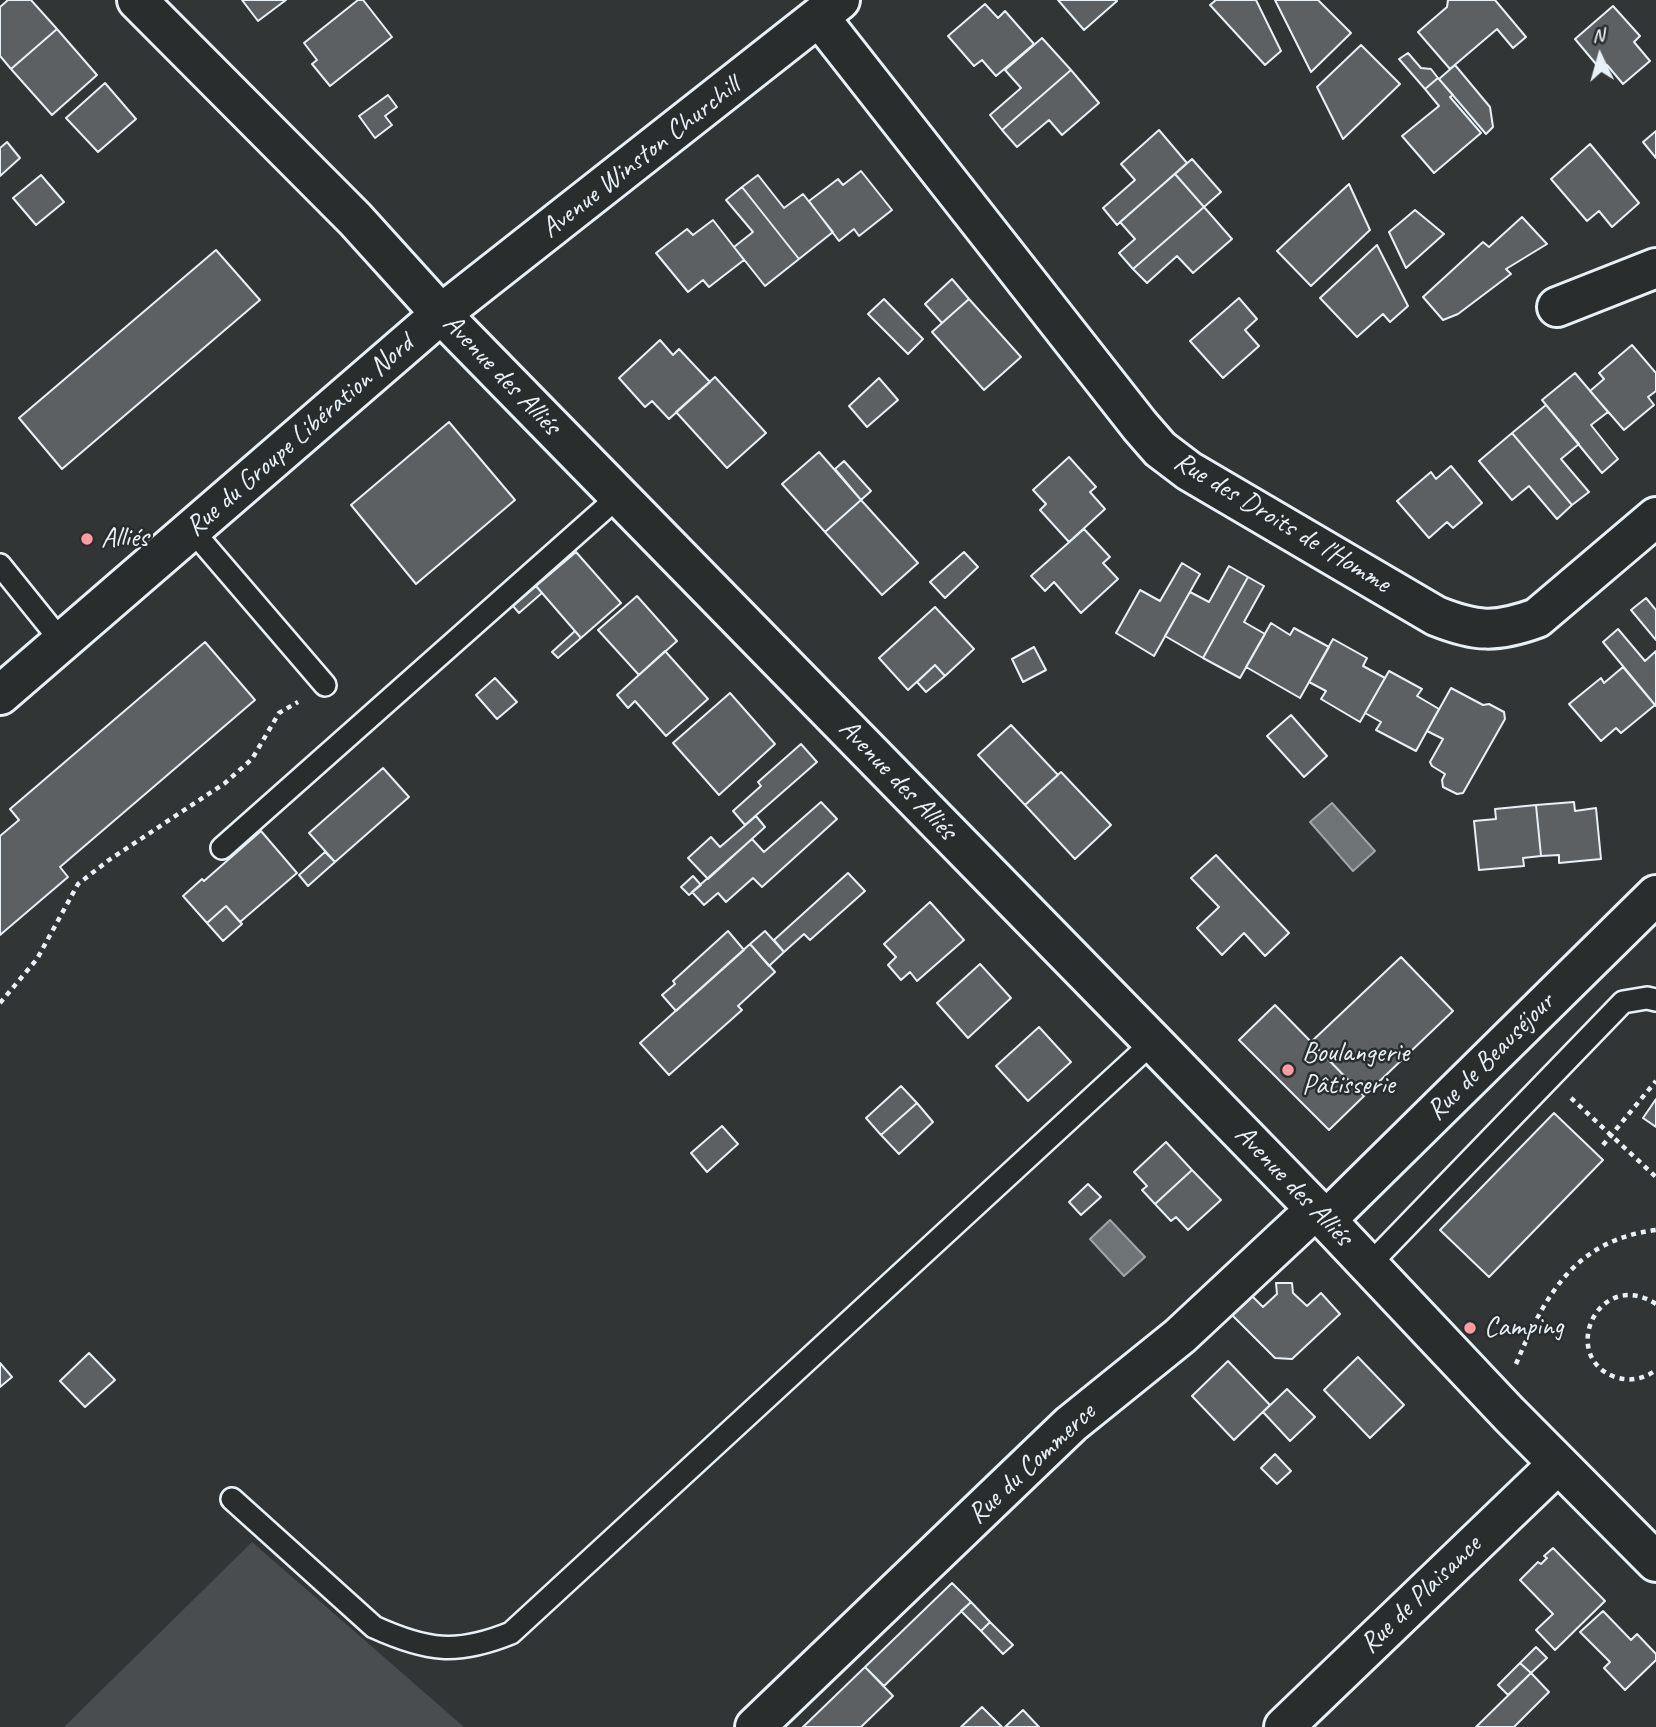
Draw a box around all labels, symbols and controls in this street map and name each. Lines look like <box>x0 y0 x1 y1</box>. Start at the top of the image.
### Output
north arrow <box>1565 21 1635 91</box>
text: N <box>1591 23 1605 48</box>
street label: Avenue Winston Churchill <box>535 70 747 246</box>
street label: Avenue des Alliés <box>435 308 567 442</box>
street label: Rue du Groupe Libération Nord <box>179 328 421 544</box>
street label: Rue des Droits de l'Homme <box>1168 445 1396 601</box>
place label: Alliés <box>101 522 148 556</box>
marker: Alliés <box>79 531 95 547</box>
street label: Avenue des Alliés <box>831 713 963 847</box>
street label: Rue de Beauséjour <box>1420 986 1562 1128</box>
place label: Boulangerie Pâtisserie <box>1302 1037 1409 1103</box>
marker: Boulangerie Pâtisserie <box>1280 1062 1296 1078</box>
street label: Avenue des Alliés <box>1227 1119 1359 1253</box>
place label: Camping <box>1484 1311 1563 1345</box>
marker: Camping <box>1462 1320 1478 1336</box>
street label: Rue du Commerce <box>961 1396 1103 1532</box>
street label: Rue de Plaisance <box>1353 1529 1489 1661</box>

